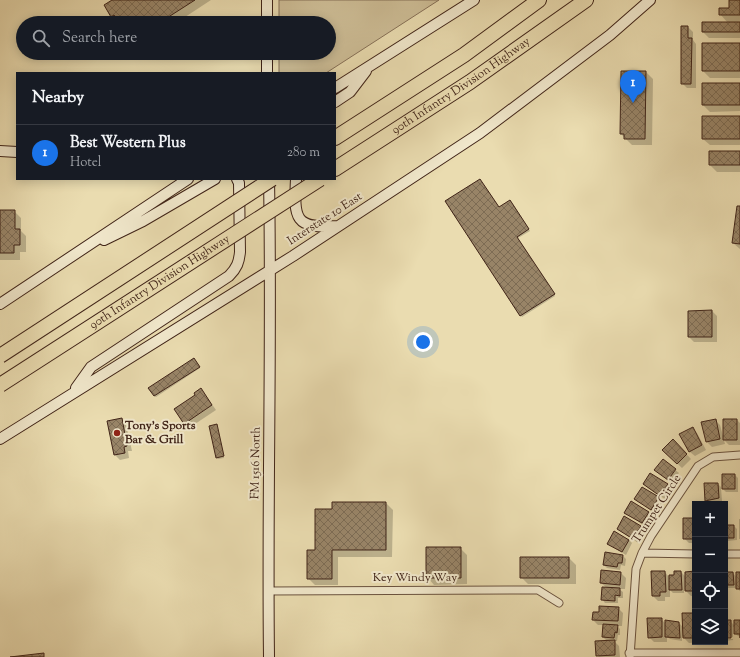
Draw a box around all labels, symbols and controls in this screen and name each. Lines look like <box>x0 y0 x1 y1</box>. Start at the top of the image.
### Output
search box <box>16 16 336 60</box>
icon: search <box>30 27 52 49</box>
text: Search here <box>62 28 137 49</box>
street label: 90th Infantry Division Highway <box>388 33 534 139</box>
pin: 1 <box>620 70 646 103</box>
text: Nearby <box>32 86 84 110</box>
text: Best Western Plus <box>70 133 186 154</box>
text: 1 <box>43 144 47 162</box>
text: 280 m <box>287 144 320 162</box>
text: Hotel <box>70 154 101 172</box>
street label: Interstate 10 East <box>284 188 366 250</box>
street label: 90th Infantry Division Highway <box>86 230 233 334</box>
your location <box>413 332 433 352</box>
place label: Tony's Sports Bar & Grill <box>124 417 196 449</box>
street label: FM 1516 North <box>246 427 266 499</box>
marker: Tony's Sports Bar & Grill <box>112 428 122 438</box>
street label: Trumpet Circle <box>628 471 686 547</box>
map controls <box>692 501 728 645</box>
button: + <box>692 501 728 537</box>
button: − <box>692 537 728 573</box>
street label: Key Windy Way <box>373 569 457 587</box>
button: locate <box>692 573 728 609</box>
button: layers <box>692 609 728 645</box>

